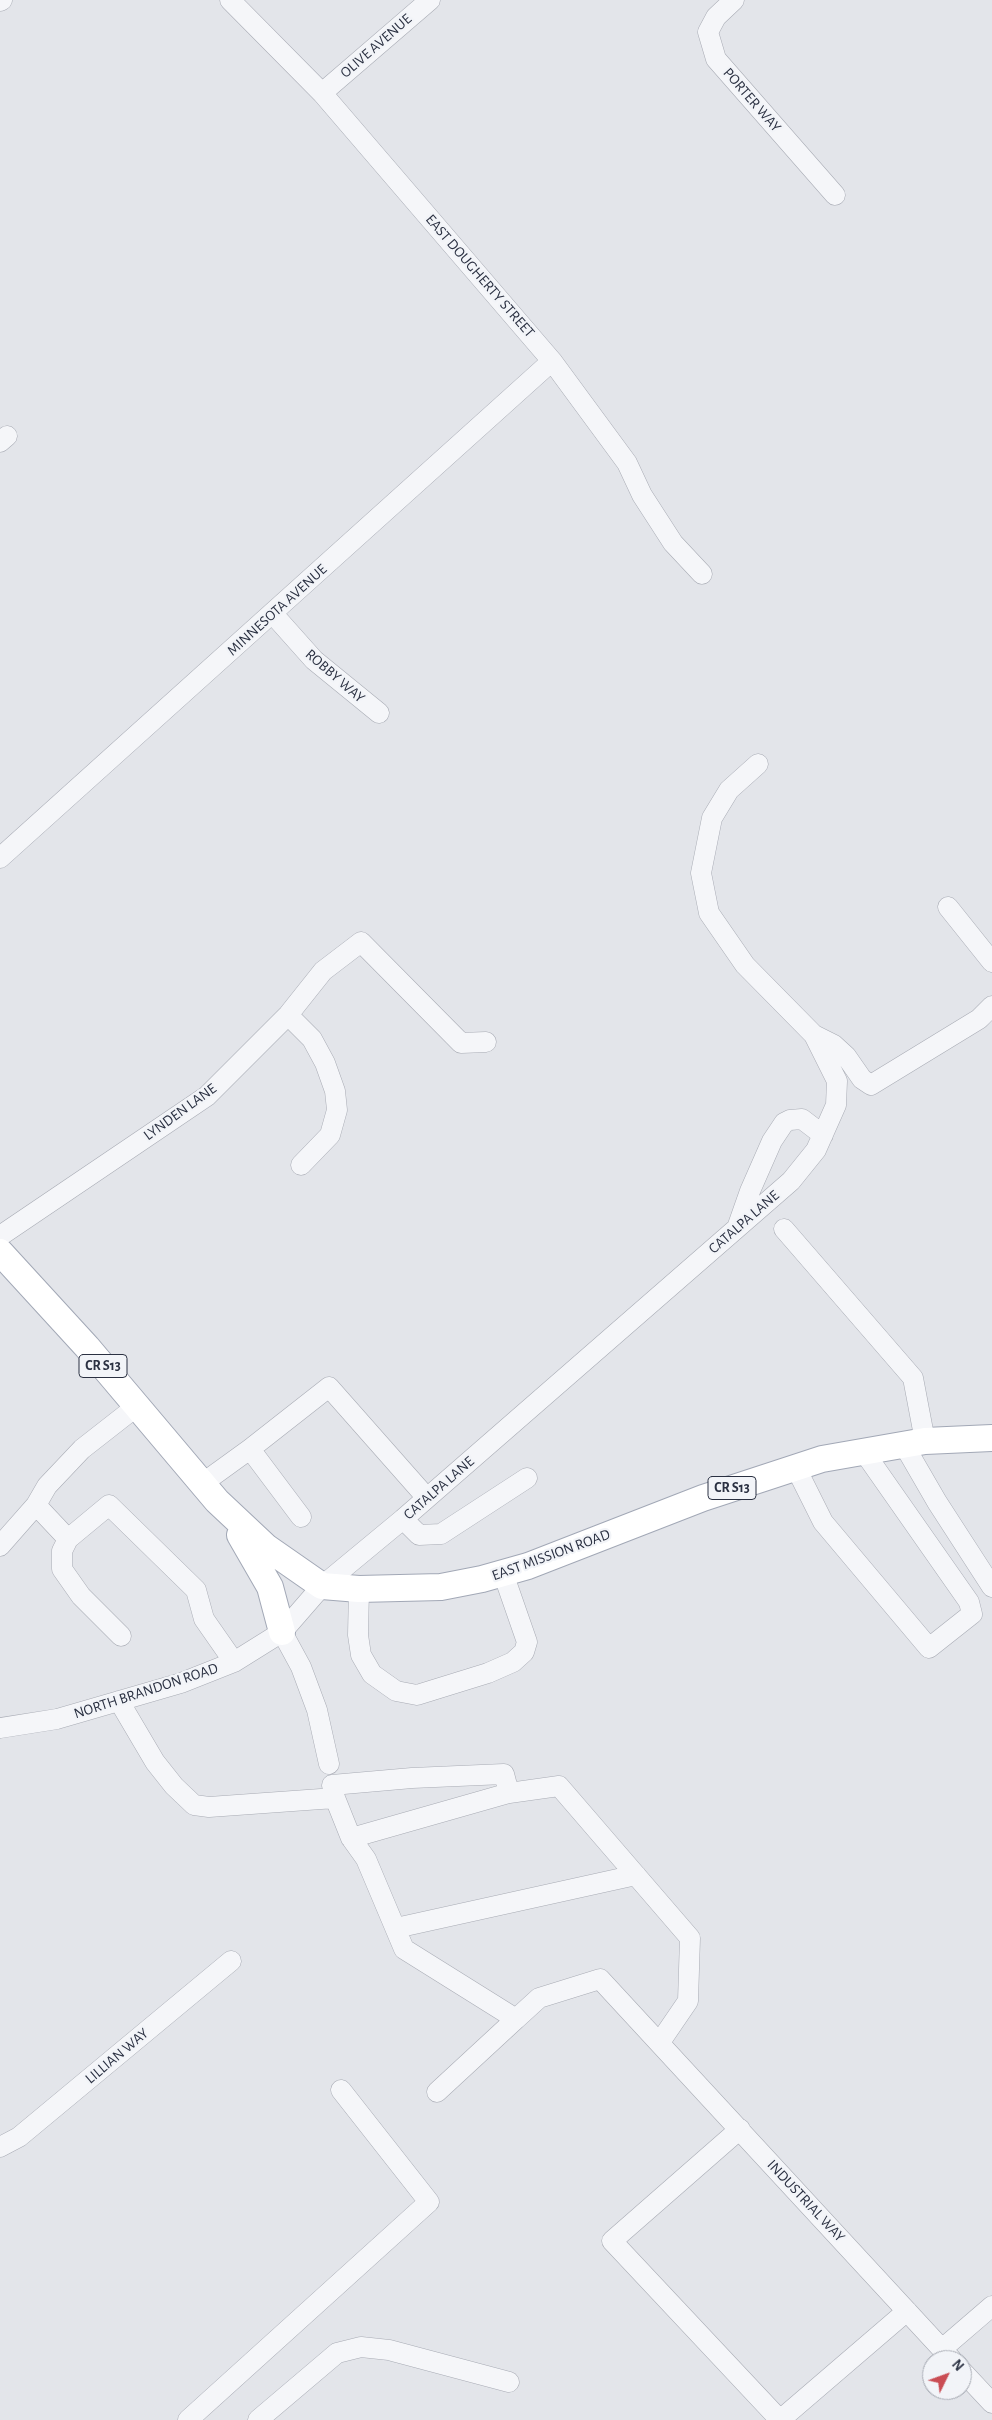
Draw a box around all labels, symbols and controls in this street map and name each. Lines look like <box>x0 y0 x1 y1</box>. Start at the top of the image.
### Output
street label: OLIVE AVENUE <box>337 10 415 82</box>
street label: PORTER WAY <box>719 64 785 136</box>
street label: EAST DOUGHERTY STREET <box>422 211 538 341</box>
street label: MINNESOTA AVENUE <box>223 560 331 660</box>
street label: ROBBY WAY <box>301 645 369 707</box>
street label: LYNDEN LANE <box>140 1080 220 1144</box>
street label: CATALPA LANE <box>705 1186 783 1258</box>
road number: CR S13 <box>79 1354 127 1378</box>
street label: CATALPA LANE <box>400 1452 478 1524</box>
road number: CR S13 <box>708 1476 756 1500</box>
street label: EAST MISSION ROAD <box>489 1525 613 1585</box>
street label: NORTH BRANDON ROAD <box>72 1659 220 1723</box>
street label: LILLIAN WAY <box>82 2024 152 2088</box>
street label: INDUSTRIAL WAY <box>763 2156 849 2246</box>
north arrow <box>922 2350 972 2400</box>
text: N <box>949 2357 966 2374</box>

